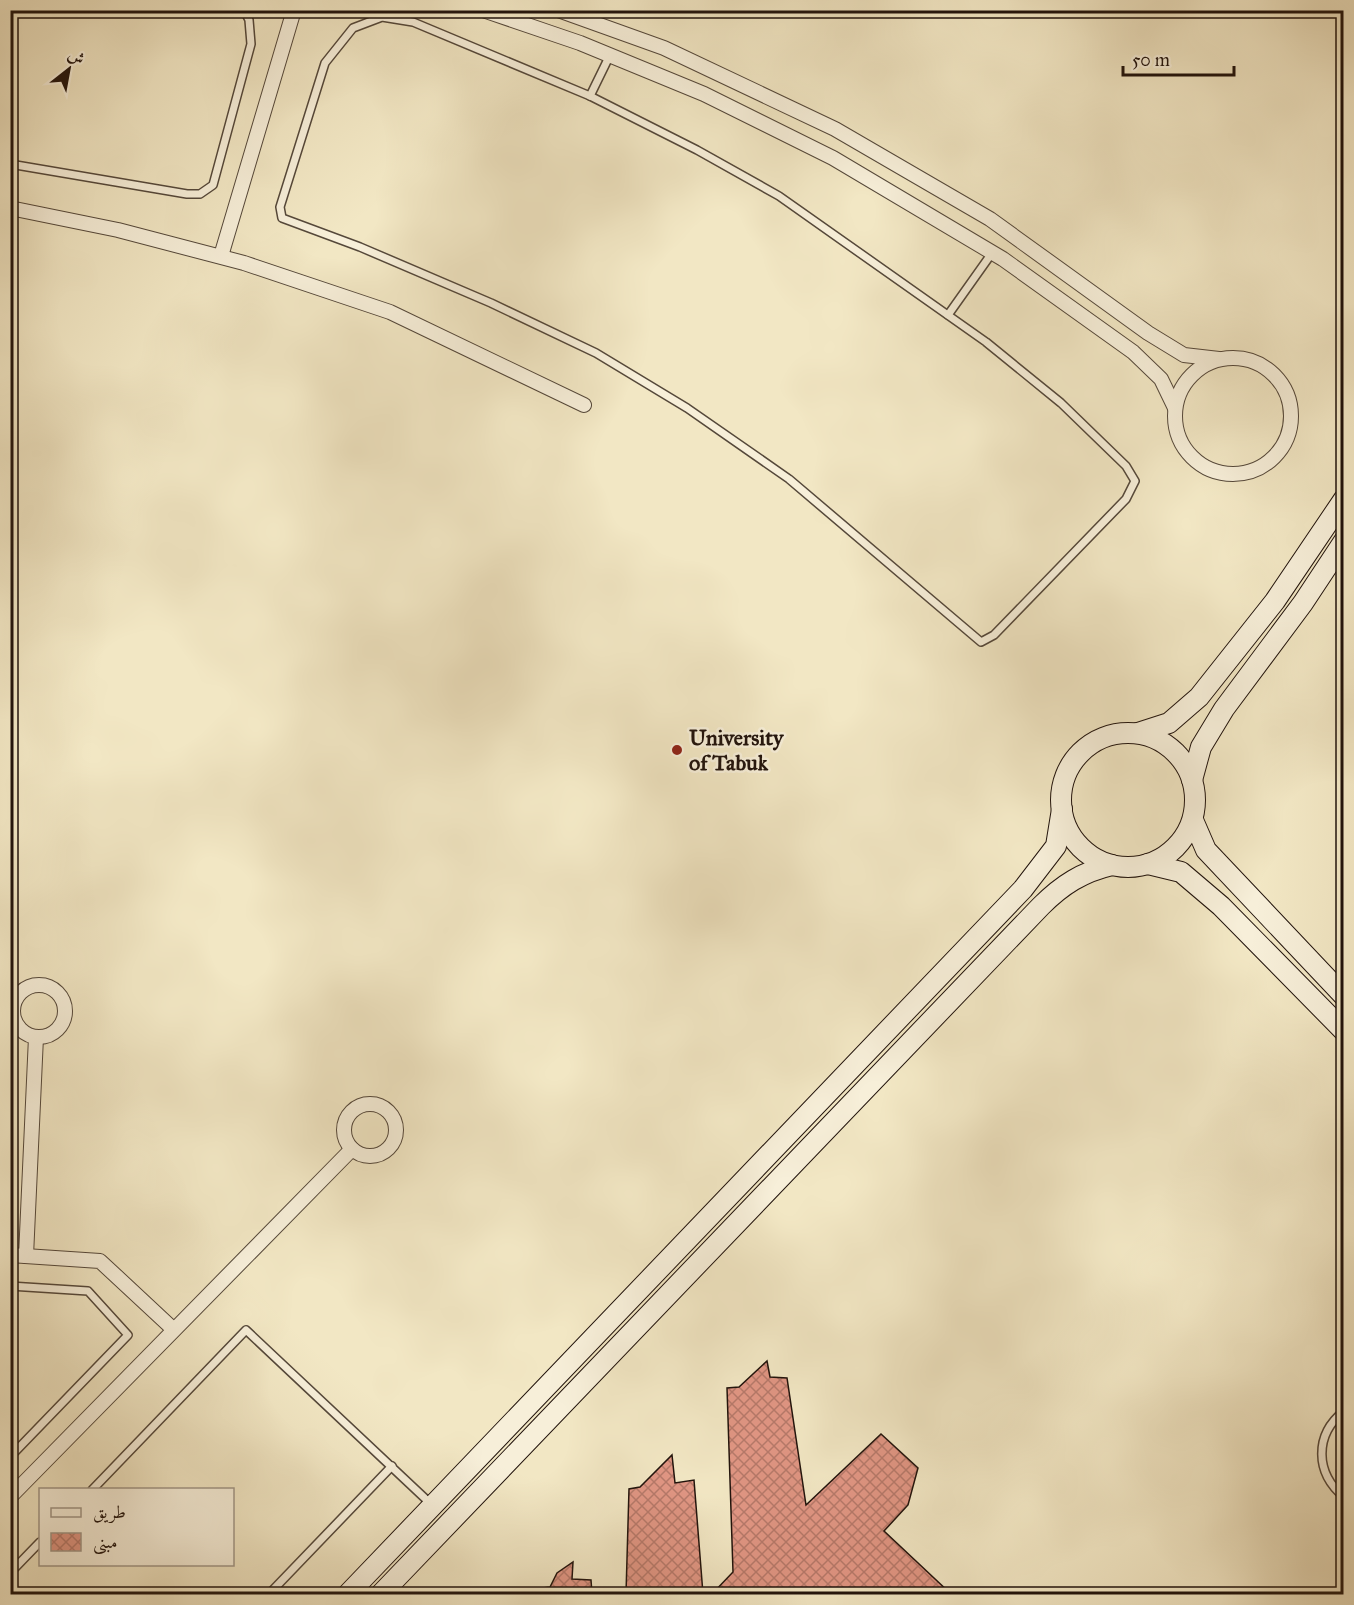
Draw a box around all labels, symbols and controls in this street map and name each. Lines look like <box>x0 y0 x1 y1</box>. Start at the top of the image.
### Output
north arrow <box>39 39 99 99</box>
scale bar <box>1123 39 1234 77</box>
text: ش <box>65 44 88 69</box>
text: 50 m <box>1132 49 1170 71</box>
place label: University of Tabuk <box>689 724 785 776</box>
marker: University of Tabuk <box>670 743 684 757</box>
legend <box>39 1488 234 1566</box>
text: طريق <box>93 1501 126 1524</box>
text: مبنى <box>93 1531 118 1555</box>

